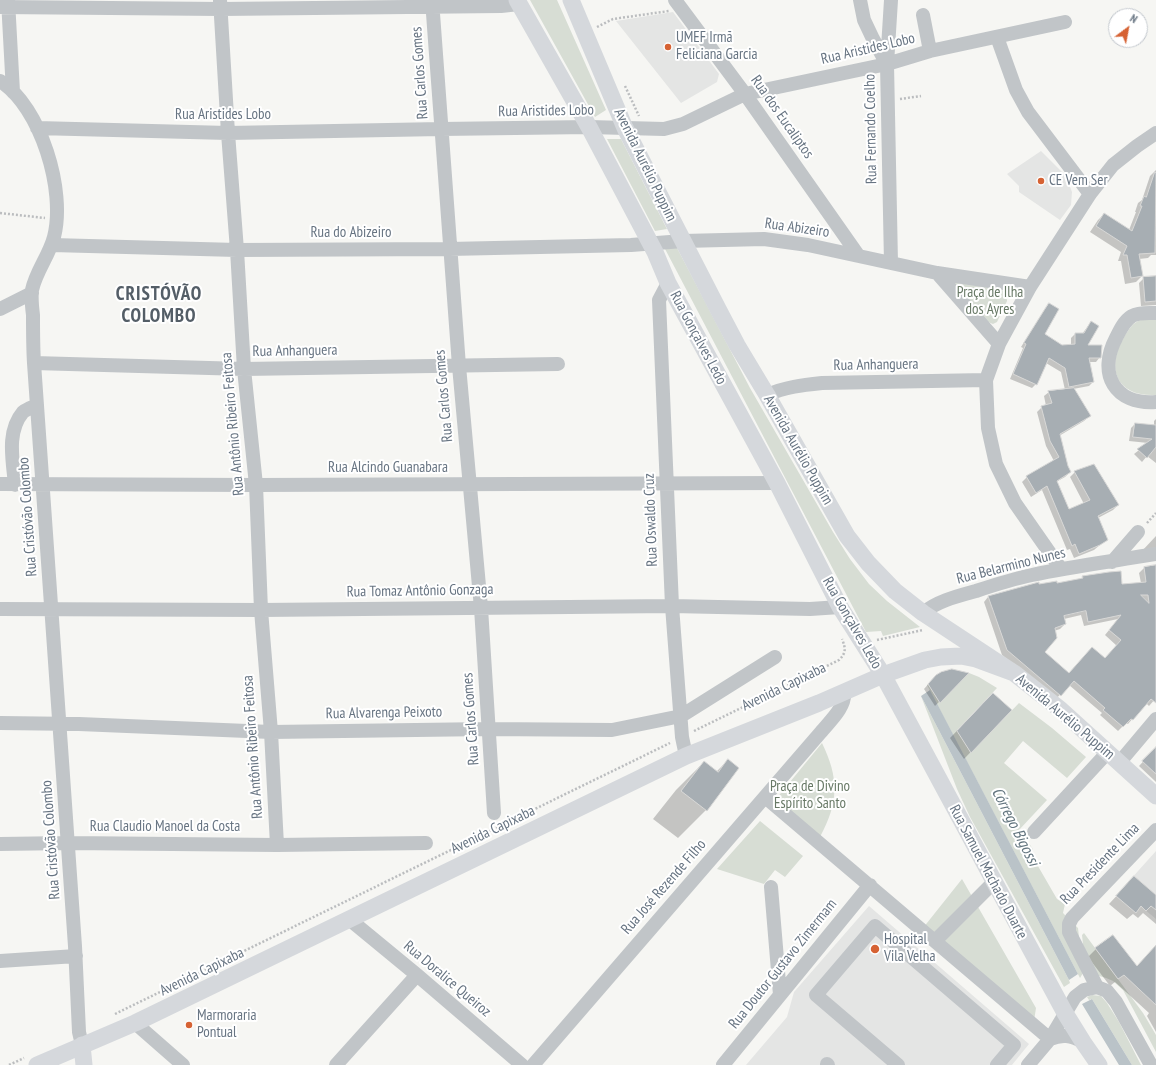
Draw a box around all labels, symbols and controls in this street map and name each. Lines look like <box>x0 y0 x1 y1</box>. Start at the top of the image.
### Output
north arrow <box>1108 8 1148 48</box>
text: N <box>1128 11 1140 26</box>
street label: Rua Carlos Gomes <box>408 26 432 120</box>
place label: UMEF Irmã Feliciana Garcia <box>676 29 758 64</box>
street label: Rua Aristides Lobo <box>819 29 917 69</box>
marker: UMEF Irmã Feliciana Garcia <box>663 42 673 52</box>
street label: Rua dos Eucaliptos <box>747 72 817 162</box>
street label: Rua Fernando Coelho <box>861 74 881 184</box>
street label: Rua Aristides Lobo <box>498 101 594 121</box>
street label: Rua Aristides Lobo <box>175 106 271 124</box>
street label: Avenida Aurélio Puppim <box>610 106 680 224</box>
place label: CE Vem Ser <box>1049 172 1108 190</box>
marker: CE Vem Ser <box>1036 176 1046 186</box>
street label: Rua Abizeiro <box>764 215 830 241</box>
street label: Rua do Abizeiro <box>310 224 392 242</box>
district label: CRISTÓVÃO COLOMBO <box>116 284 202 328</box>
park label: Praça de Ilha dos Ayres <box>957 284 1023 319</box>
street label: Rua Gonçalves Ledo <box>666 288 730 388</box>
street label: Rua Anhanguera <box>252 341 338 361</box>
street label: Rua Carlos Gomes <box>431 349 457 443</box>
street label: Rua Antônio Ribeiro Feitosa <box>218 352 248 496</box>
street label: Rua Anhanguera <box>833 355 919 375</box>
street label: Avenida Aurélio Puppim <box>759 392 837 508</box>
street label: Rua Cristóvão Colombo <box>15 457 41 577</box>
street label: Rua Alcindo Guanabara <box>328 459 448 477</box>
street label: Rua Oswaldo Cruz <box>640 473 662 567</box>
street label: Rua Belarmino Nunes <box>955 544 1067 588</box>
street label: Rua Gonçalves Ledo <box>818 574 886 672</box>
street label: Rua Tomaz Antônio Gonzaga <box>346 581 494 601</box>
street label: Avenida Capixaba <box>739 659 829 715</box>
street label: Avenida Aurélio Puppim <box>1012 670 1118 764</box>
street label: Rua Carlos Gomes <box>459 672 483 766</box>
street label: Rua Antônio Ribeiro Feitosa <box>239 675 267 819</box>
street label: Rua Alvarenga Peixoto <box>326 703 442 723</box>
park label: Praça de Divino Espírito Santo <box>770 778 850 813</box>
street label: Rua Cristóvão Colombo <box>38 780 64 900</box>
water label: Córrego Bigossi <box>987 785 1043 869</box>
street label: Avenida Capixaba <box>448 802 538 858</box>
street label: Rua Samuel Machado Duarte <box>945 802 1031 942</box>
street label: Rua Claudio Manoel da Costa <box>90 818 240 836</box>
street label: Rua Presidente Lima <box>1057 820 1143 908</box>
street label: Rua José Rezende Filho <box>618 836 710 938</box>
street label: Rua Doutor Gustavo Zimermam <box>725 896 841 1032</box>
place label: Hospital Vila Velha <box>884 931 935 966</box>
street label: Rua Doralice Queiroz <box>400 937 494 1021</box>
marker: Hospital Vila Velha <box>869 943 881 955</box>
street label: Avenida Capixaba <box>157 944 247 1000</box>
place label: Marmoraria Pontual <box>197 1007 256 1042</box>
marker: Marmoraria Pontual <box>184 1020 194 1030</box>

